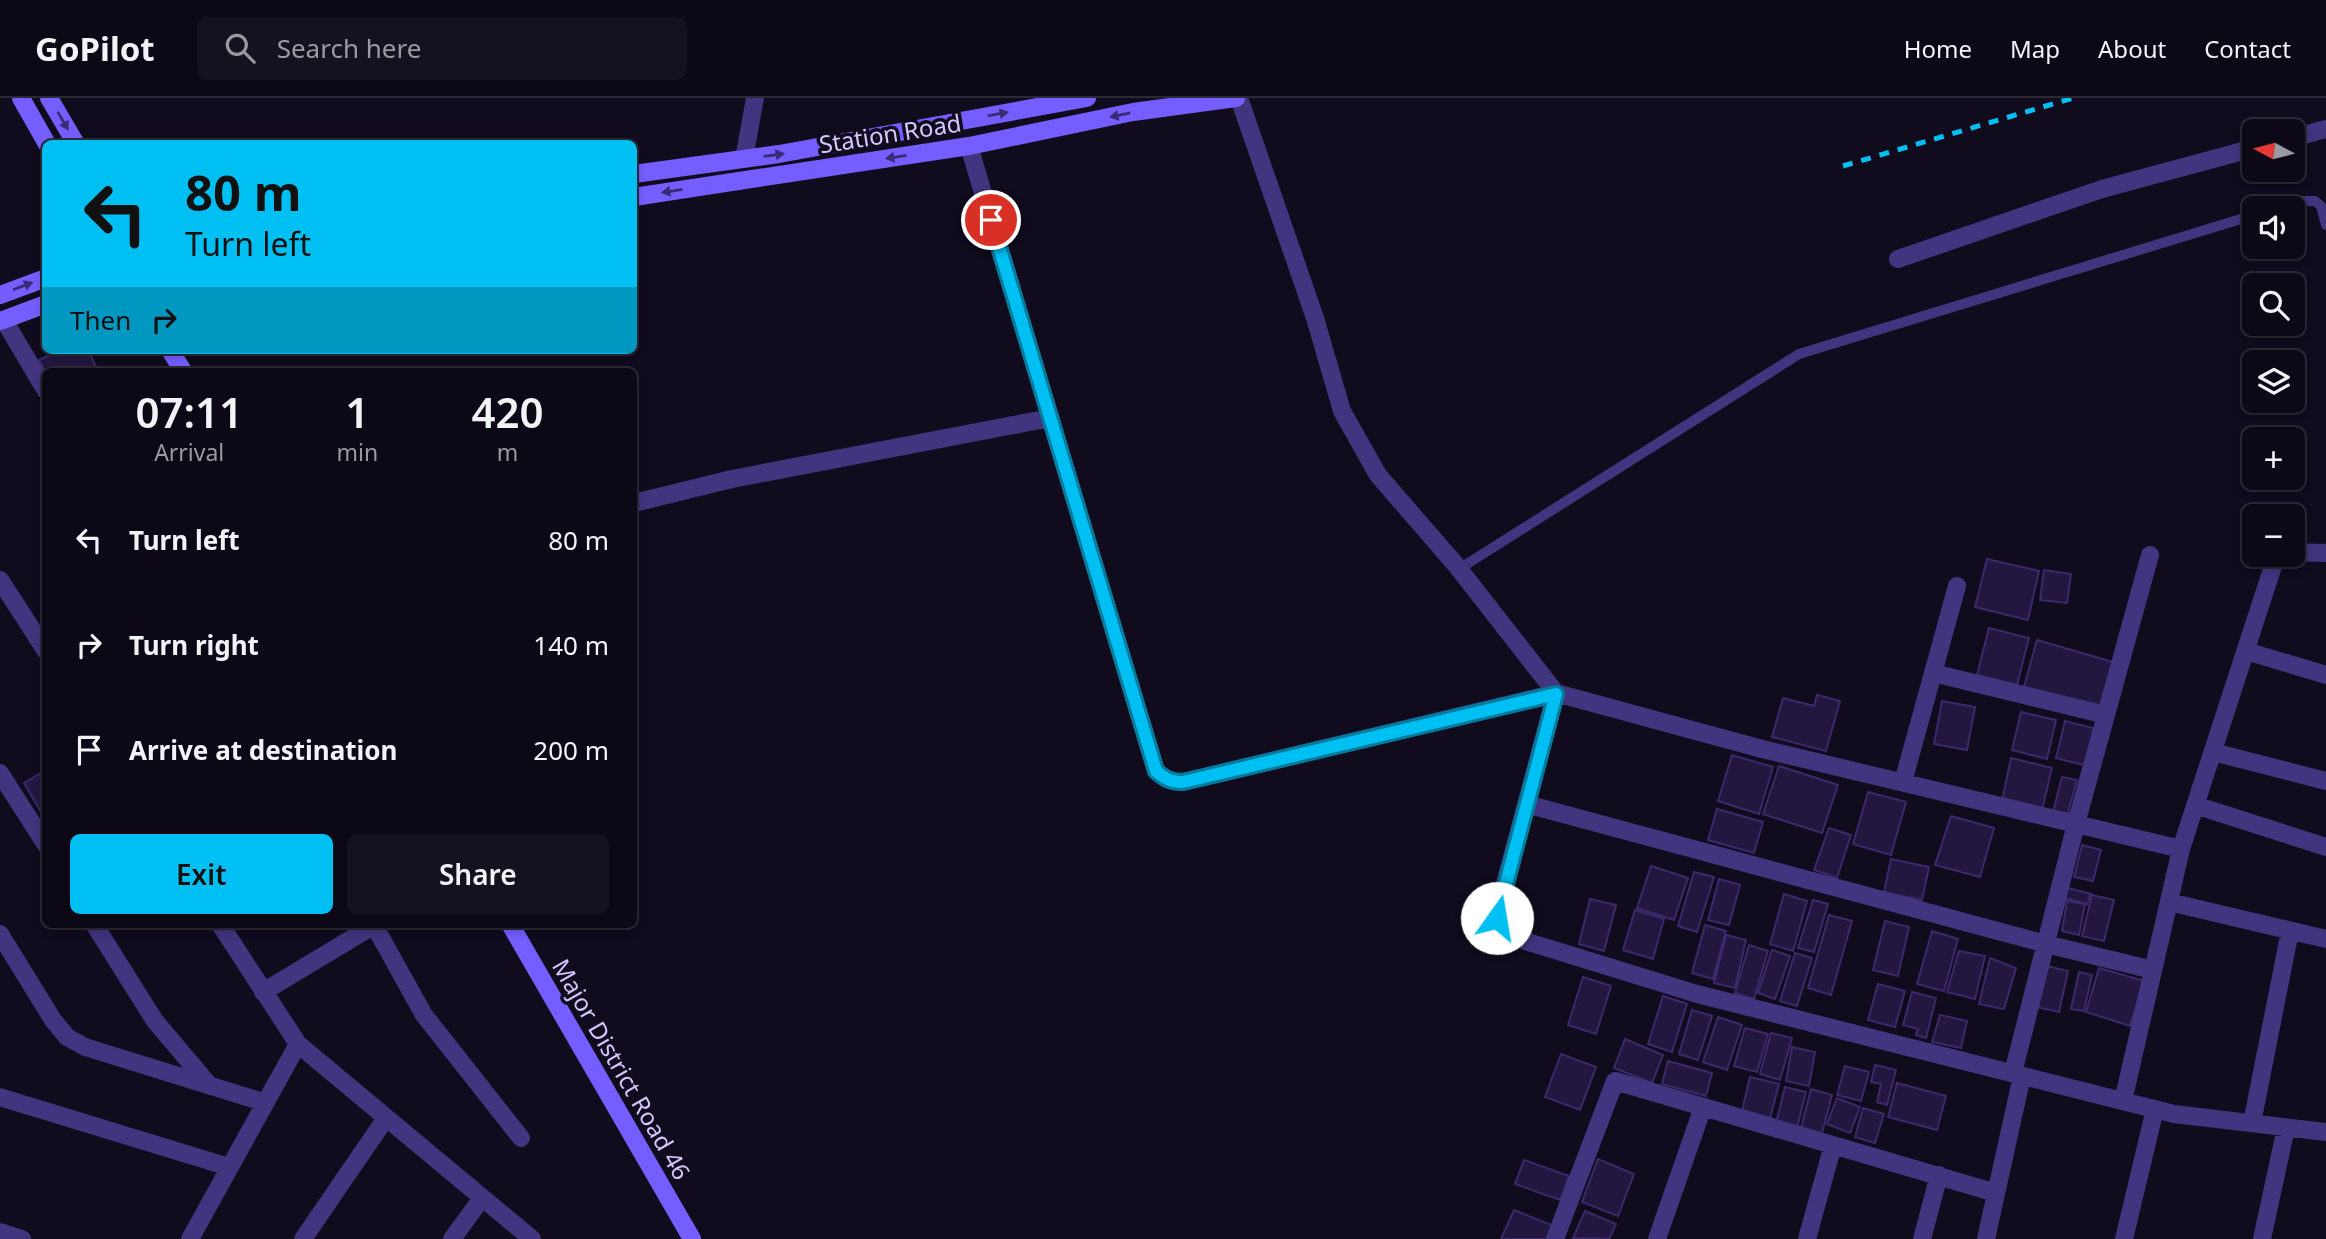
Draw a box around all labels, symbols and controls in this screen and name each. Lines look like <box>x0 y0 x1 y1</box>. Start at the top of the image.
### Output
search box <box>197 17 687 80</box>
text: GoPilot <box>35 26 155 71</box>
icon: search <box>221 29 259 67</box>
text: Search here <box>277 30 421 66</box>
text: Home <box>1904 32 1972 65</box>
text: Map <box>2010 32 2060 65</box>
text: About <box>2098 32 2166 65</box>
text: Contact <box>2204 32 2291 65</box>
street label: Station Road <box>817 105 963 161</box>
one-way arrow <box>987 108 1009 119</box>
one-way arrow <box>1109 110 1131 121</box>
one-way arrow <box>57 111 69 130</box>
north arrow <box>2242 119 2305 182</box>
map controls <box>2242 119 2305 567</box>
one-way arrow <box>763 149 785 160</box>
one-way arrow <box>885 152 907 163</box>
text: 80 m <box>185 159 302 225</box>
icon: left <box>70 168 161 259</box>
one-way arrow <box>660 186 682 197</box>
pin <box>961 190 1021 250</box>
button: sound <box>2242 196 2305 259</box>
icon: arrive <box>972 201 1010 239</box>
text: Turn left <box>185 222 311 265</box>
button: search <box>2242 273 2305 336</box>
one-way arrow <box>12 280 33 291</box>
icon: right <box>145 301 183 339</box>
text: Then <box>70 302 131 338</box>
button: layers <box>2242 350 2305 413</box>
text: 07:11 <box>135 383 243 440</box>
text: 1 <box>345 383 369 440</box>
text: 420 <box>472 383 544 440</box>
button: + <box>2242 427 2305 490</box>
text: Arrival <box>154 436 224 468</box>
text: min <box>336 436 378 468</box>
text: m <box>497 436 518 468</box>
button: − <box>2242 504 2305 567</box>
icon: left <box>70 521 108 559</box>
text: Turn left <box>129 522 240 558</box>
text: 80 m <box>548 522 609 558</box>
icon: right <box>70 626 108 664</box>
text: Turn right <box>129 627 259 663</box>
text: 140 m <box>533 627 609 663</box>
icon: arrive <box>70 731 108 769</box>
text: Arrive at destination <box>129 732 398 768</box>
text: 200 m <box>533 732 609 768</box>
button: Exit <box>70 834 333 914</box>
button: Share <box>347 834 609 914</box>
position arrow <box>1460 881 1534 955</box>
street label: Major District Road 46 <box>545 953 699 1185</box>

